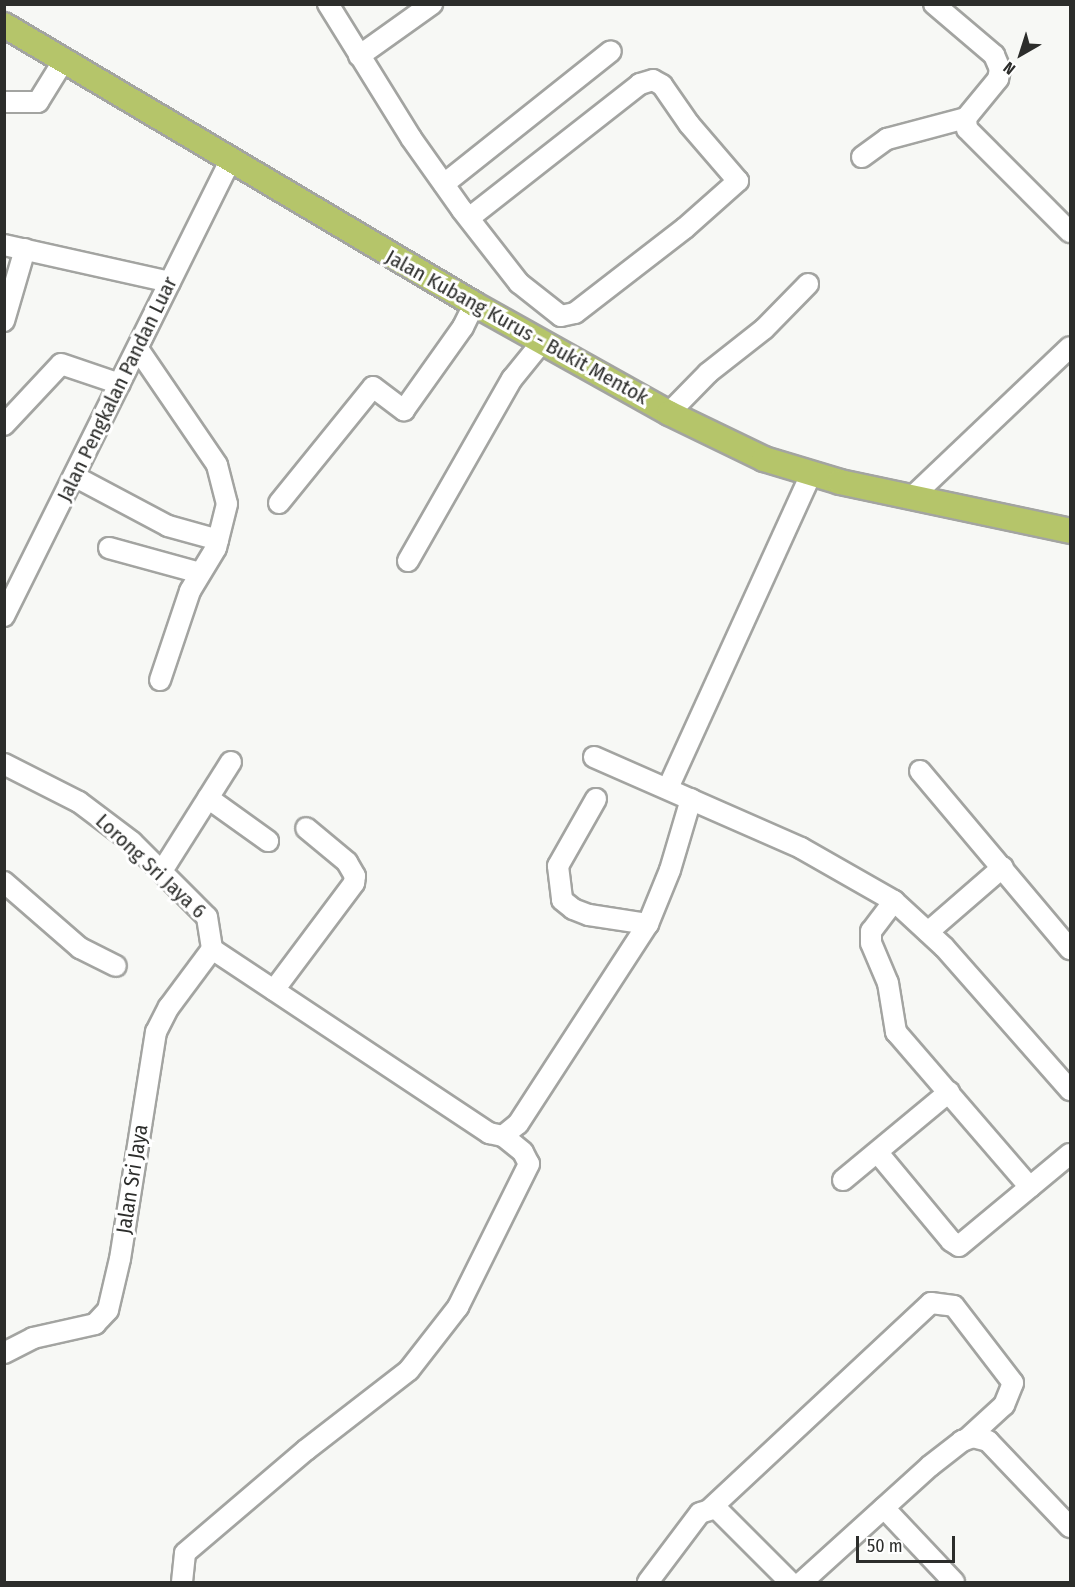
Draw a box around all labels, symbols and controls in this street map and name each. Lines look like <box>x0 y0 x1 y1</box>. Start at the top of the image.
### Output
north arrow <box>991 24 1051 84</box>
text: N <box>1000 58 1019 79</box>
street label: Jalan Kubang Kurus - Bukit Mentok <box>381 244 653 410</box>
street label: Jalan Pengkalan Pandan Luar <box>52 273 182 505</box>
street label: Lorong Sri Jaya 6 <box>91 808 211 924</box>
street label: Jalan Sri Jaya <box>111 1122 153 1236</box>
scale bar <box>859 1524 958 1562</box>
text: 50 m <box>867 1535 903 1557</box>

